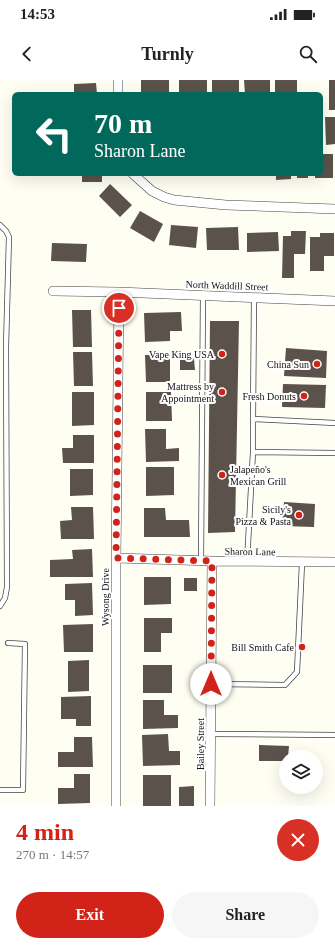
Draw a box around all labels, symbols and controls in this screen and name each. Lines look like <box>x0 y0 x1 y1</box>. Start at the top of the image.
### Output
text: 14:53 <box>20 6 55 22</box>
icon: back <box>16 43 38 65</box>
icon: search <box>297 43 319 65</box>
text: Turnly <box>141 44 194 64</box>
icon: left <box>28 108 80 160</box>
text: 70 m <box>94 108 152 139</box>
text: Sharon Lane <box>94 141 185 161</box>
street label: North Waddill Street <box>185 279 269 292</box>
pin <box>102 291 136 325</box>
icon: arrive <box>108 297 130 319</box>
place label: Vape King USA <box>149 349 215 360</box>
marker: Vape King USA <box>217 349 227 359</box>
place label: China Sun <box>267 359 309 370</box>
marker: China Sun <box>312 359 322 369</box>
place label: Mattress by Appointment <box>161 381 214 404</box>
marker: Mattress by Appointment <box>217 387 227 397</box>
place label: Fresh Donuts <box>242 391 296 402</box>
marker: Fresh Donuts <box>299 391 309 401</box>
place label: Jalapeño's Mexican Grill <box>230 464 287 487</box>
marker: Jalapeño's Mexican Grill <box>217 470 227 480</box>
place label: Sicily's Pizza & Pasta <box>235 504 292 527</box>
marker: Sicily's Pizza & Pasta <box>294 510 304 520</box>
street label: Sharon Lane <box>224 546 276 557</box>
street label: Wysong Drive <box>100 567 111 626</box>
place label: Bill Smith Cafe <box>231 642 295 653</box>
marker: Bill Smith Cafe <box>297 642 307 652</box>
position arrow <box>190 663 232 705</box>
street label: Bailey Street <box>195 718 206 770</box>
map controls <box>279 750 323 794</box>
button: layers <box>279 750 323 794</box>
text: 4 min <box>16 819 74 845</box>
button: close <box>277 819 319 861</box>
text: 270 m · 14:57 <box>16 847 89 862</box>
button: Exit <box>16 892 164 938</box>
button: Share <box>172 892 319 938</box>

